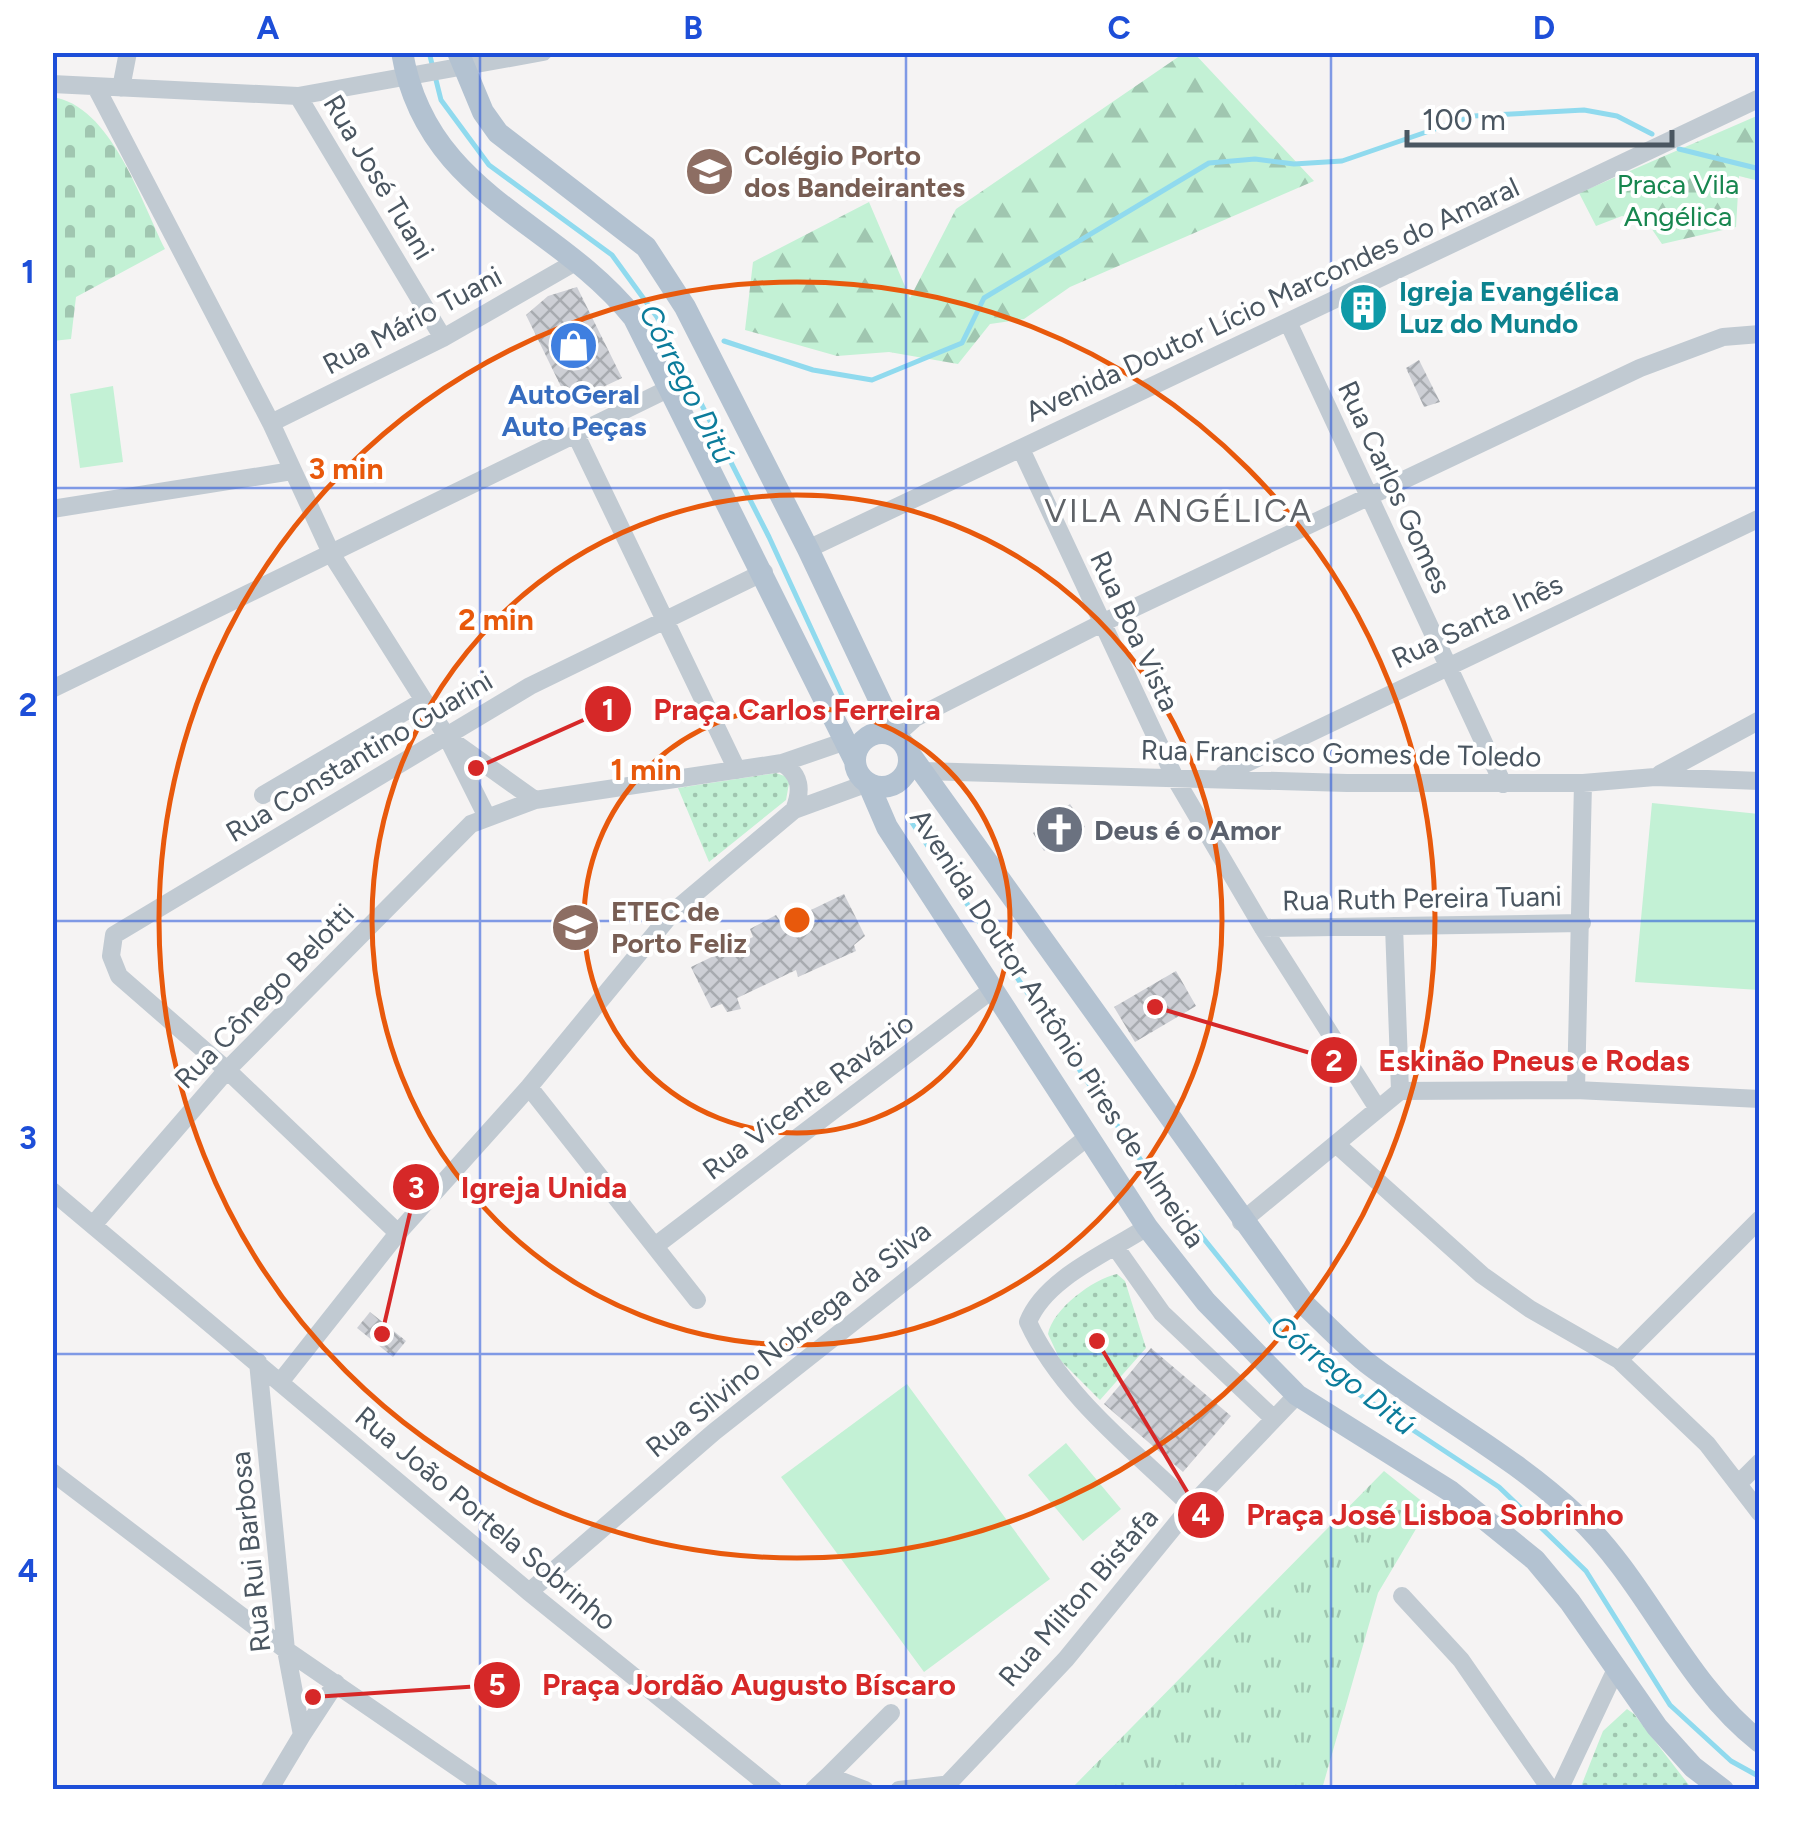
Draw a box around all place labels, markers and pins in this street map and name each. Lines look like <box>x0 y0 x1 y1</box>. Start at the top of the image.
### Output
place label: Colégio Porto dos Bandeirantes <box>744 138 965 204</box>
school or university icon: Colégio Porto dos Bandeirantes <box>683 145 735 197</box>
place label: Igreja Evangélica Luz do Mundo <box>1399 274 1619 340</box>
building icon: Igreja Evangélica Luz do Mundo <box>1338 281 1390 333</box>
shop icon: AutoGeral Auto Peças <box>548 320 600 372</box>
place label: AutoGeral Auto Peças <box>501 377 647 443</box>
callout: Praça Carlos Ferreira <box>583 679 961 739</box>
church icon: Deus é o Amor <box>1033 804 1085 856</box>
place label: Deus é o Amor <box>1094 813 1282 847</box>
place label: ETEC de Porto Feliz <box>611 894 747 960</box>
school or university icon: ETEC de Porto Feliz <box>550 901 602 953</box>
centre of rings <box>779 902 815 938</box>
callout: Eskinão Pneus e Rodas <box>1309 1030 1710 1090</box>
callout: Igreja Unida <box>391 1157 647 1217</box>
callout: Praça José Lisboa Sobrinho <box>1176 1485 1644 1545</box>
callout: Praça Jordão Augusto Bíscaro <box>472 1655 976 1715</box>

